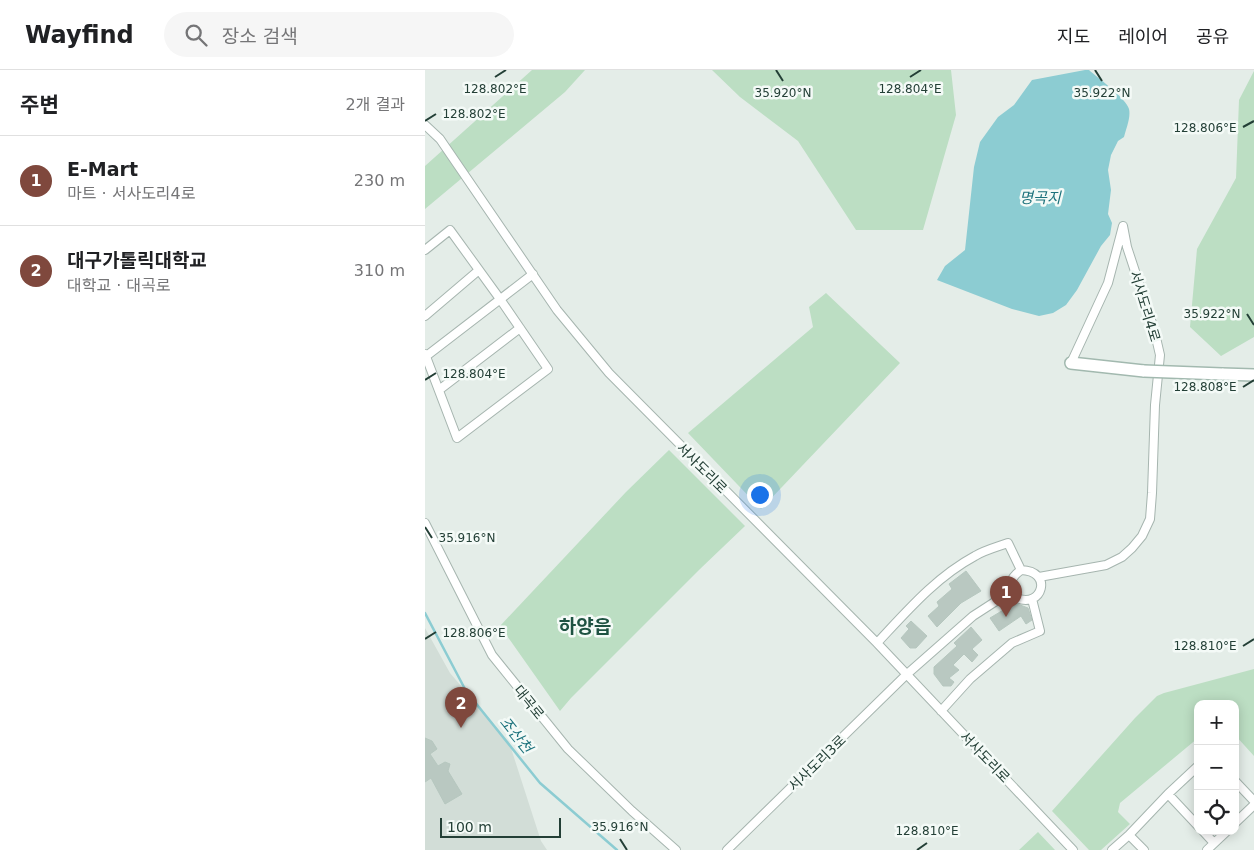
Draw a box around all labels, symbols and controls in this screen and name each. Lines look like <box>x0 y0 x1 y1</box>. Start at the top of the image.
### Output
search box <box>164 12 514 57</box>
text: Wayfind <box>25 21 134 49</box>
icon: search <box>182 21 210 49</box>
text: 장소 검색 <box>222 25 298 47</box>
text: 지도 <box>1057 26 1090 47</box>
text: 레이어 <box>1118 26 1168 47</box>
text: 공유 <box>1196 26 1229 47</box>
text: 128.802°E <box>463 82 527 96</box>
text: 128.804°E <box>878 82 942 96</box>
text: 35.920°N <box>755 86 811 100</box>
text: 35.922°N <box>1074 86 1130 100</box>
text: 주변 <box>20 93 59 117</box>
text: 2개 결과 <box>346 95 405 114</box>
text: 128.802°E <box>442 107 506 121</box>
text: 128.806°E <box>1173 121 1237 135</box>
text: E-Mart <box>67 158 138 180</box>
text: 1 <box>30 171 42 190</box>
text: 230 m <box>354 171 405 190</box>
text: 마트 · 서사도리4로 <box>67 184 195 203</box>
water label: 명곡지 <box>1019 189 1062 207</box>
text: 대구가톨릭대학교 <box>67 249 207 271</box>
text: 2 <box>30 261 42 280</box>
text: 310 m <box>354 261 405 280</box>
street label: 서사도리4로 <box>1127 269 1163 344</box>
text: 대학교 · 대곡로 <box>67 276 171 295</box>
text: 35.922°N <box>1184 307 1240 321</box>
text: 128.804°E <box>442 367 506 381</box>
text: 128.808°E <box>1173 380 1237 394</box>
street label: 서사도리로 <box>674 440 731 497</box>
your location <box>747 482 773 508</box>
text: 35.916°N <box>439 531 495 545</box>
pin: 1 <box>990 576 1022 617</box>
district label: 하양읍 <box>559 615 611 637</box>
text: 128.806°E <box>442 626 506 640</box>
text: 128.810°E <box>1173 639 1237 653</box>
street label: 대곡로 <box>511 682 547 722</box>
pin: 2 <box>445 687 477 728</box>
map controls <box>1194 700 1239 835</box>
button: + <box>1194 700 1239 745</box>
water label: 조산천 <box>496 713 537 758</box>
street label: 서사도리로 <box>957 728 1013 786</box>
street label: 서사도리3로 <box>785 732 849 794</box>
button: − <box>1194 745 1239 790</box>
button: locate <box>1194 790 1239 835</box>
scale bar <box>440 815 561 838</box>
text: 100 m <box>447 819 492 835</box>
text: 35.916°N <box>592 820 648 834</box>
text: 128.810°E <box>895 824 959 838</box>

